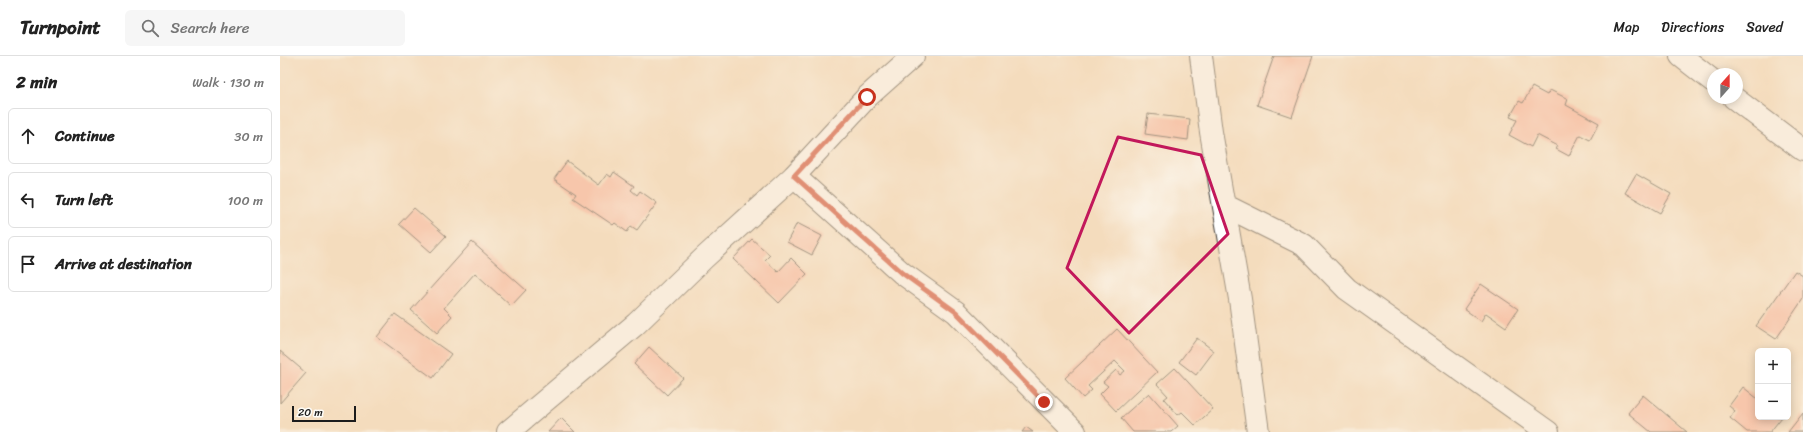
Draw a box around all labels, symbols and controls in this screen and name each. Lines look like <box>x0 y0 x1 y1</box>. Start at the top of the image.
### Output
search box <box>125 10 405 46</box>
text: Turnpoint <box>20 11 101 44</box>
text: Search here <box>171 15 250 41</box>
text: Map <box>1613 15 1639 40</box>
text: Directions <box>1661 15 1724 40</box>
text: Saved <box>1746 15 1783 40</box>
icon: search <box>139 17 161 39</box>
text: 2 min <box>16 67 57 97</box>
north arrow <box>1707 68 1743 104</box>
text: Walk · 130 m <box>192 71 264 94</box>
route start <box>858 88 876 106</box>
text: Continue <box>55 123 115 149</box>
icon: ahead <box>17 125 39 147</box>
text: 30 m <box>234 125 263 148</box>
text: Turn left <box>55 187 113 213</box>
icon: left <box>17 189 39 211</box>
text: 100 m <box>228 189 263 212</box>
text: Arrive at destination <box>55 251 192 277</box>
icon: arrive <box>17 253 39 275</box>
map controls <box>1755 348 1791 420</box>
button: + <box>1755 348 1791 384</box>
button: − <box>1755 384 1791 420</box>
route end <box>1035 393 1053 411</box>
text: 20 m <box>298 403 323 422</box>
scale bar <box>292 404 356 423</box>

